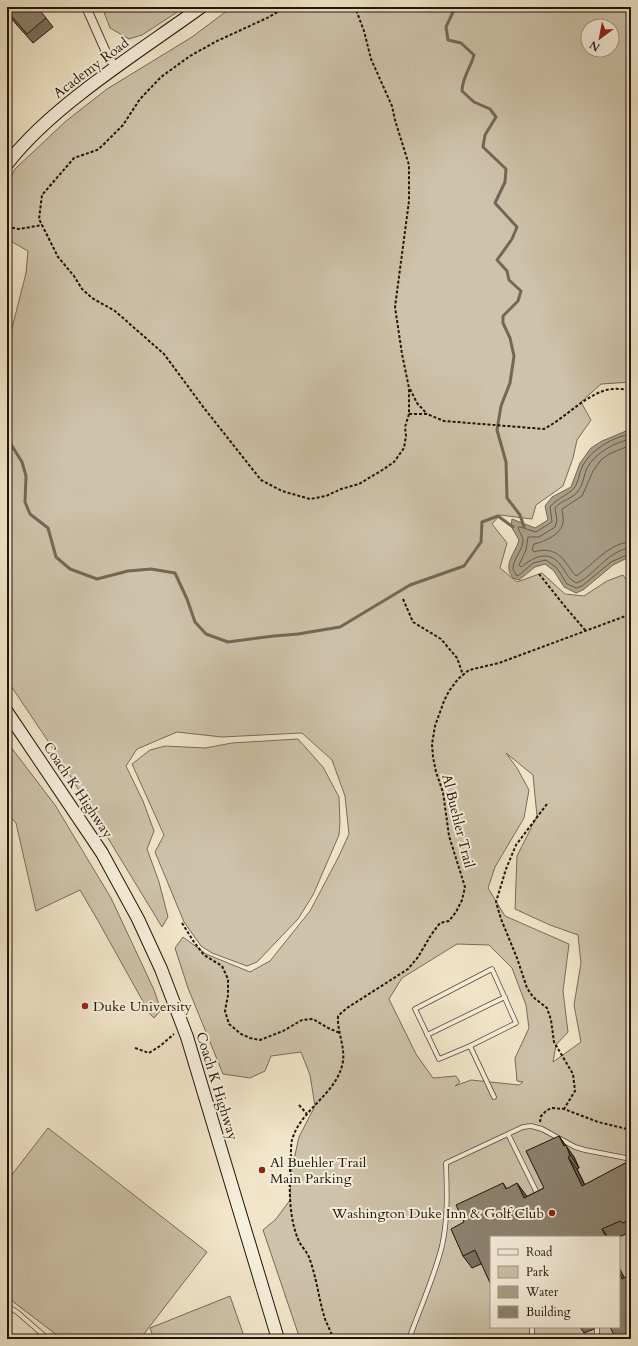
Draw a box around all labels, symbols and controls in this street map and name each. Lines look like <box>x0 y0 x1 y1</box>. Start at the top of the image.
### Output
north arrow <box>580 18 620 58</box>
street label: Academy Road <box>49 33 133 103</box>
text: N <box>587 37 603 55</box>
street label: Coach K Highway <box>39 738 118 842</box>
street label: Al Buehler Trail <box>437 772 479 870</box>
place label: Duke University <box>93 997 193 1016</box>
marker: Duke University <box>80 1001 90 1011</box>
street label: Coach K Highway <box>192 1030 243 1143</box>
place label: Al Buehler Trail Main Parking <box>270 1153 367 1188</box>
marker: Al Buehler Trail Main Parking <box>257 1165 267 1175</box>
place label: Washington Duke Inn & Golf Club <box>331 1204 544 1223</box>
marker: Washington Duke Inn & Golf Club <box>547 1208 557 1218</box>
legend <box>490 1236 620 1328</box>
text: Road <box>526 1244 553 1260</box>
text: Park <box>526 1264 550 1280</box>
text: Water <box>525 1284 559 1300</box>
text: Building <box>526 1304 571 1320</box>

